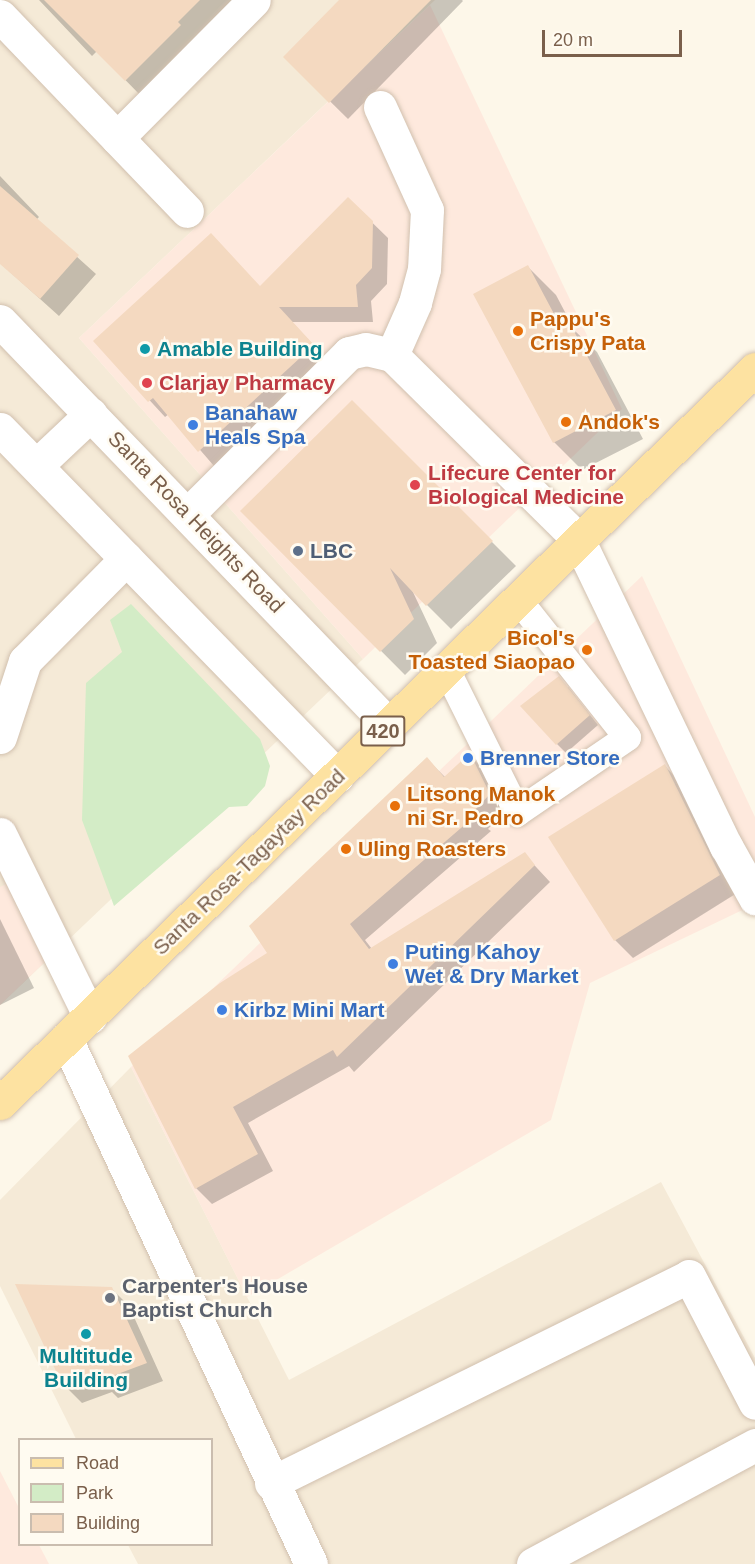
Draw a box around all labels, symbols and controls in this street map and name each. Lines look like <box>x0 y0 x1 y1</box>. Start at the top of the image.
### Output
scale bar <box>545 18 684 56</box>
text: 20 m <box>553 30 593 50</box>
place label: Pappu's Crispy Pata <box>530 306 646 356</box>
marker: Pappu's Crispy Pata <box>511 324 525 338</box>
place label: Amable Building <box>157 336 323 362</box>
marker: Amable Building <box>138 342 152 356</box>
place label: Clarjay Pharmacy <box>159 370 335 396</box>
marker: Clarjay Pharmacy <box>140 376 154 390</box>
place label: Banahaw Heals Spa <box>205 400 305 450</box>
place label: Andok's <box>578 409 660 435</box>
marker: Andok's <box>559 415 573 429</box>
marker: Banahaw Heals Spa <box>186 418 200 432</box>
street label: Santa Rosa Heights Road <box>103 426 289 618</box>
place label: Lifecure Center for Biological Medicine <box>428 460 624 510</box>
marker: Lifecure Center for Biological Medicine <box>406 476 424 494</box>
place label: LBC <box>310 538 353 564</box>
marker: LBC <box>291 544 305 558</box>
place label: Bicol's Toasted Siaopao <box>409 625 575 675</box>
marker: Bicol's Toasted Siaopao <box>580 643 594 657</box>
road number: 420 <box>359 714 407 748</box>
place label: Brenner Store <box>480 745 620 771</box>
marker: Brenner Store <box>461 751 475 765</box>
street label: Santa Rosa-Tagaytay Road <box>148 764 350 960</box>
place label: Litsong Manok ni Sr. Pedro <box>407 781 555 831</box>
marker: Litsong Manok ni Sr. Pedro <box>388 799 402 813</box>
place label: Uling Roasters <box>358 836 506 862</box>
marker: Uling Roasters <box>339 842 353 856</box>
place label: Puting Kahoy Wet & Dry Market <box>405 939 578 989</box>
marker: Puting Kahoy Wet & Dry Market <box>386 957 400 971</box>
place label: Kirbz Mini Mart <box>234 997 384 1023</box>
marker: Kirbz Mini Mart <box>215 1003 229 1017</box>
place label: Carpenter's House Baptist Church <box>122 1273 308 1323</box>
marker: Carpenter's House Baptist Church <box>103 1291 117 1305</box>
marker: Multitude Building <box>79 1327 93 1341</box>
place label: Multitude Building <box>39 1343 133 1393</box>
legend <box>18 1438 213 1546</box>
text: Road <box>76 1453 119 1473</box>
text: Park <box>76 1483 113 1503</box>
text: Building <box>76 1513 140 1533</box>

